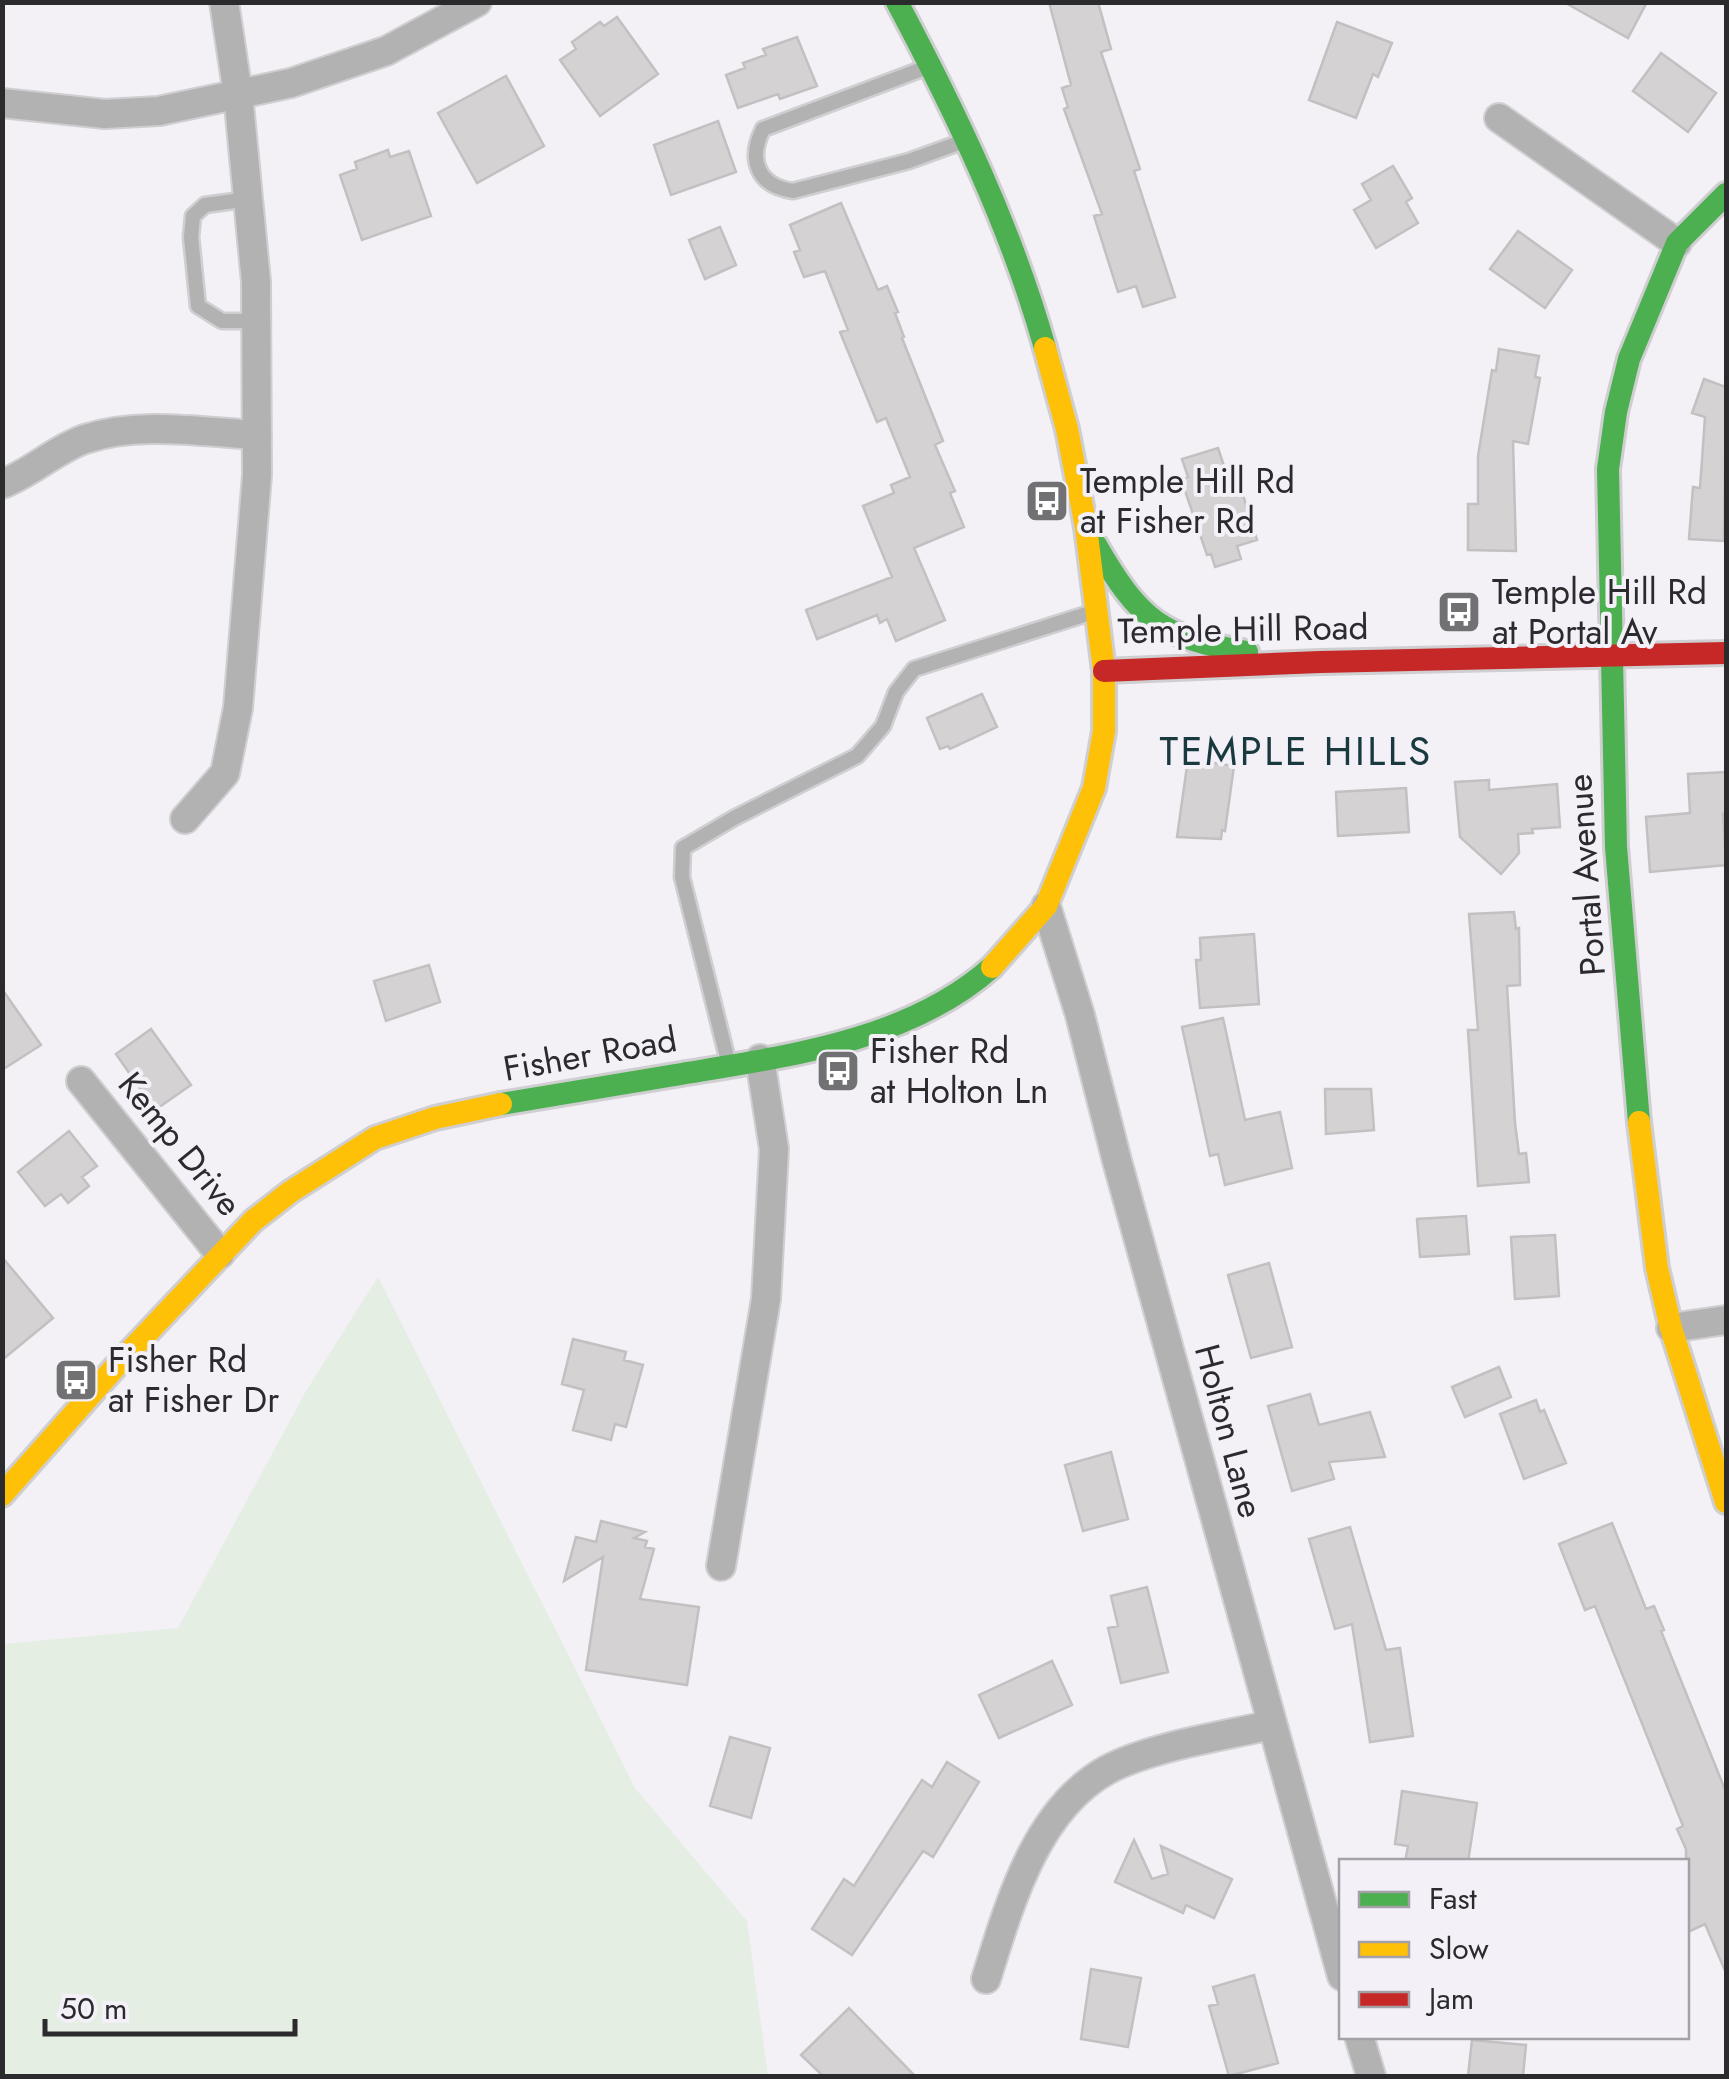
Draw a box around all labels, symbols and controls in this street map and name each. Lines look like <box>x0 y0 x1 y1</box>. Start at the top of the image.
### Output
place label: Temple Hill Rd at Fisher Rd <box>1080 456 1295 546</box>
bus stop icon: Temple Hill Rd at Fisher Rd <box>1024 478 1070 524</box>
place label: Temple Hill Rd at Portal Av <box>1492 567 1707 657</box>
bus stop icon: Temple Hill Rd at Portal Av <box>1436 589 1482 635</box>
street label: Temple Hill Road <box>1117 602 1369 656</box>
district label: TEMPLE HILLS <box>1159 722 1433 780</box>
street label: Portal Avenue <box>1554 772 1618 978</box>
street label: Fisher Road <box>499 1014 681 1094</box>
place label: Fisher Rd at Holton Ln <box>870 1026 1048 1116</box>
bus stop icon: Fisher Rd at Holton Ln <box>815 1048 861 1094</box>
street label: Kemp Drive <box>106 1061 254 1227</box>
place label: Fisher Rd at Fisher Dr <box>108 1335 279 1425</box>
street label: Holton Lane <box>1182 1339 1276 1523</box>
bus stop icon: Fisher Rd at Fisher Dr <box>53 1357 99 1403</box>
legend <box>1339 1859 1689 2039</box>
text: Fast <box>1429 1877 1478 1920</box>
text: Slow <box>1429 1927 1489 1970</box>
scale bar <box>45 1974 295 2036</box>
text: Jam <box>1425 1977 1474 2020</box>
text: 50 m <box>60 1987 127 2030</box>

